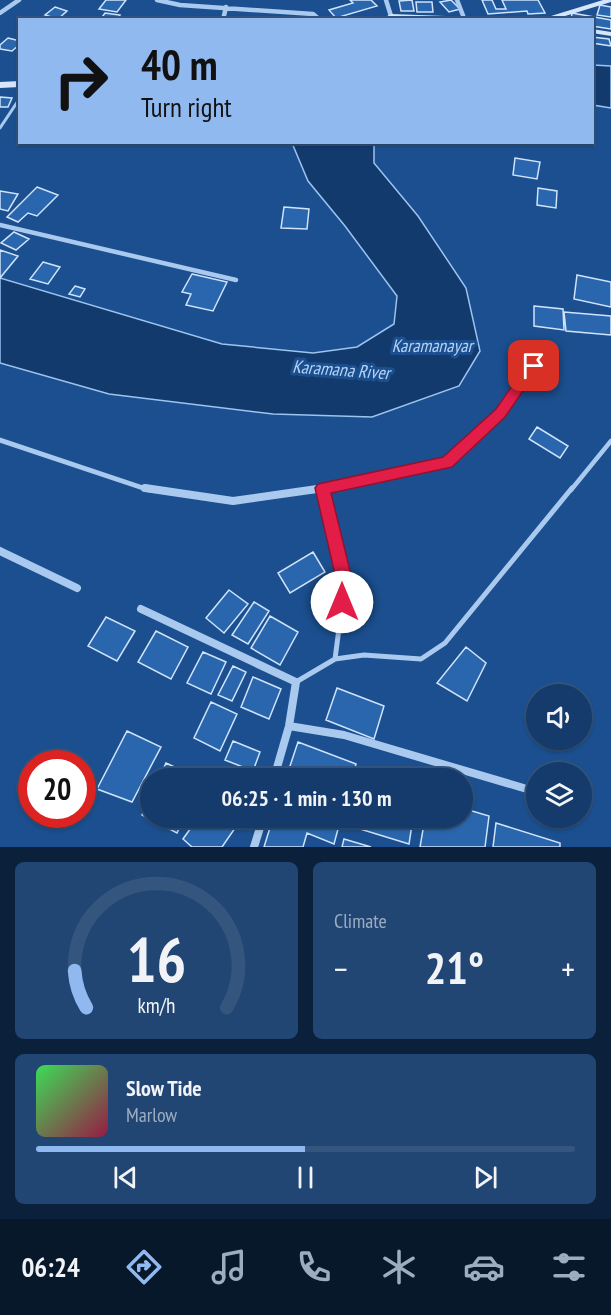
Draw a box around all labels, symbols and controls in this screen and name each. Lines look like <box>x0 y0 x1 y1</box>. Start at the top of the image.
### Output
text: 40 m <box>141 37 218 92</box>
icon: right <box>42 42 120 120</box>
text: Turn right <box>141 90 232 124</box>
water label: Karamanayar <box>392 334 475 357</box>
pin <box>508 340 559 391</box>
icon: arrive <box>517 349 550 382</box>
water label: Karamana River <box>292 355 394 385</box>
position arrow <box>310 570 374 634</box>
map controls <box>526 684 592 828</box>
button: sound <box>526 684 592 750</box>
speed limit sign: 20 <box>18 750 96 828</box>
button: layers <box>526 762 592 828</box>
text: 06:25 · 1 min · 130 m <box>221 784 392 812</box>
text: Climate <box>334 908 387 934</box>
text: 16 <box>127 918 186 999</box>
text: 21° <box>425 938 484 996</box>
text: − <box>334 947 348 990</box>
text: + <box>561 947 575 990</box>
text: km/h <box>137 991 176 1019</box>
text: Slow Tide <box>126 1074 202 1102</box>
text: Marlow <box>126 1102 177 1128</box>
icon: previous <box>109 1161 142 1194</box>
icon: pause <box>289 1161 322 1194</box>
icon: next <box>469 1161 502 1194</box>
icon: directions <box>123 1246 165 1288</box>
icon: music <box>208 1246 250 1288</box>
icon: phone <box>293 1246 335 1288</box>
icon: climate <box>378 1246 420 1288</box>
icon: car <box>463 1246 505 1288</box>
icon: filters <box>548 1246 590 1288</box>
text: 06:24 <box>21 1250 80 1284</box>

